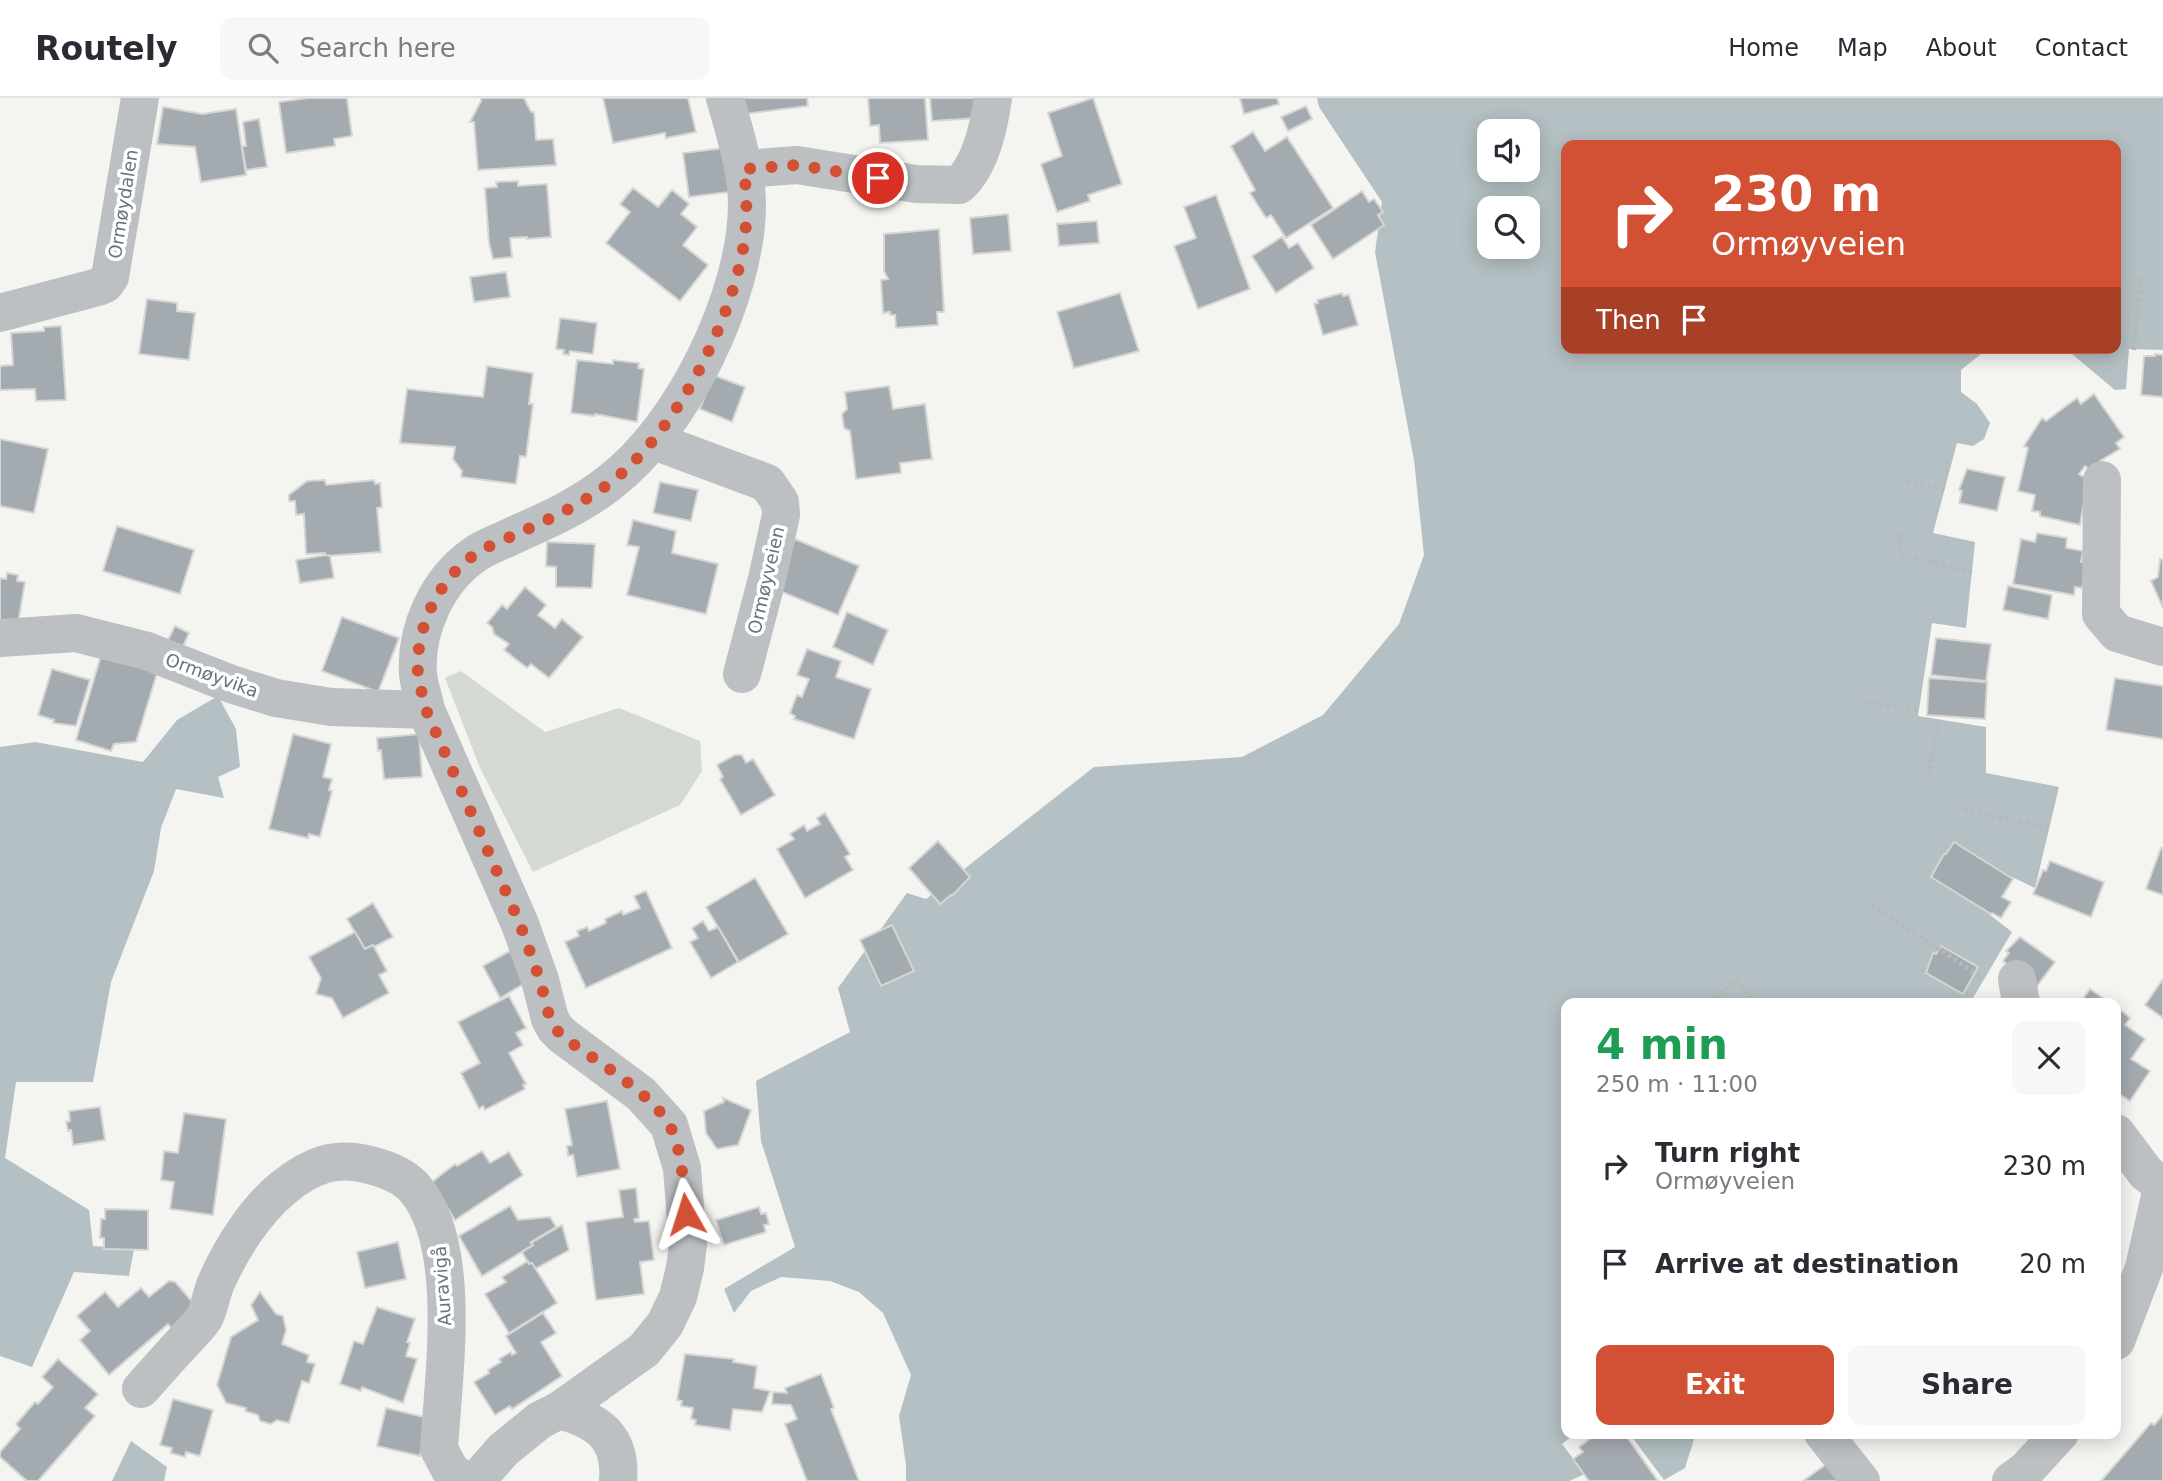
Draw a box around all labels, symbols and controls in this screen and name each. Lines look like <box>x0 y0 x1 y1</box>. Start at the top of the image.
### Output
search box <box>220 17 710 80</box>
text: Routely <box>35 29 178 68</box>
icon: search <box>244 29 282 67</box>
text: Search here <box>300 33 456 63</box>
text: Home <box>1728 34 1799 62</box>
text: Map <box>1837 34 1888 62</box>
text: About <box>1926 34 1997 62</box>
text: Contact <box>2035 34 2128 62</box>
map controls <box>1477 119 1540 259</box>
button: sound <box>1477 119 1540 182</box>
street label: Ormøydalen <box>104 148 142 260</box>
pin <box>848 148 908 208</box>
icon: arrive <box>859 159 897 197</box>
text: 230 m <box>1711 166 1881 223</box>
icon: right <box>1596 168 1687 259</box>
button: search <box>1477 196 1540 259</box>
text: Ormøyveien <box>1711 225 1906 263</box>
icon: arrive <box>1675 301 1713 339</box>
text: Then <box>1596 305 1661 335</box>
street label: Ormøyveien <box>743 524 789 636</box>
street label: Ormøyvika <box>163 649 261 701</box>
text: 4 min <box>1596 1020 1728 1069</box>
button: close <box>2012 1021 2086 1095</box>
text: 250 m · 11:00 <box>1596 1071 1758 1097</box>
text: Turn right <box>1655 1138 1800 1168</box>
icon: right <box>1596 1147 1634 1185</box>
text: 230 m <box>2003 1151 2086 1181</box>
text: Ormøyveien <box>1655 1168 1795 1194</box>
position arrow <box>649 1177 723 1251</box>
street label: Auravigå <box>429 1245 455 1327</box>
icon: arrive <box>1596 1245 1634 1283</box>
text: Arrive at destination <box>1655 1249 1959 1279</box>
text: 20 m <box>2019 1249 2086 1279</box>
button: Exit <box>1596 1345 1834 1425</box>
button: Share <box>1848 1345 2086 1425</box>

